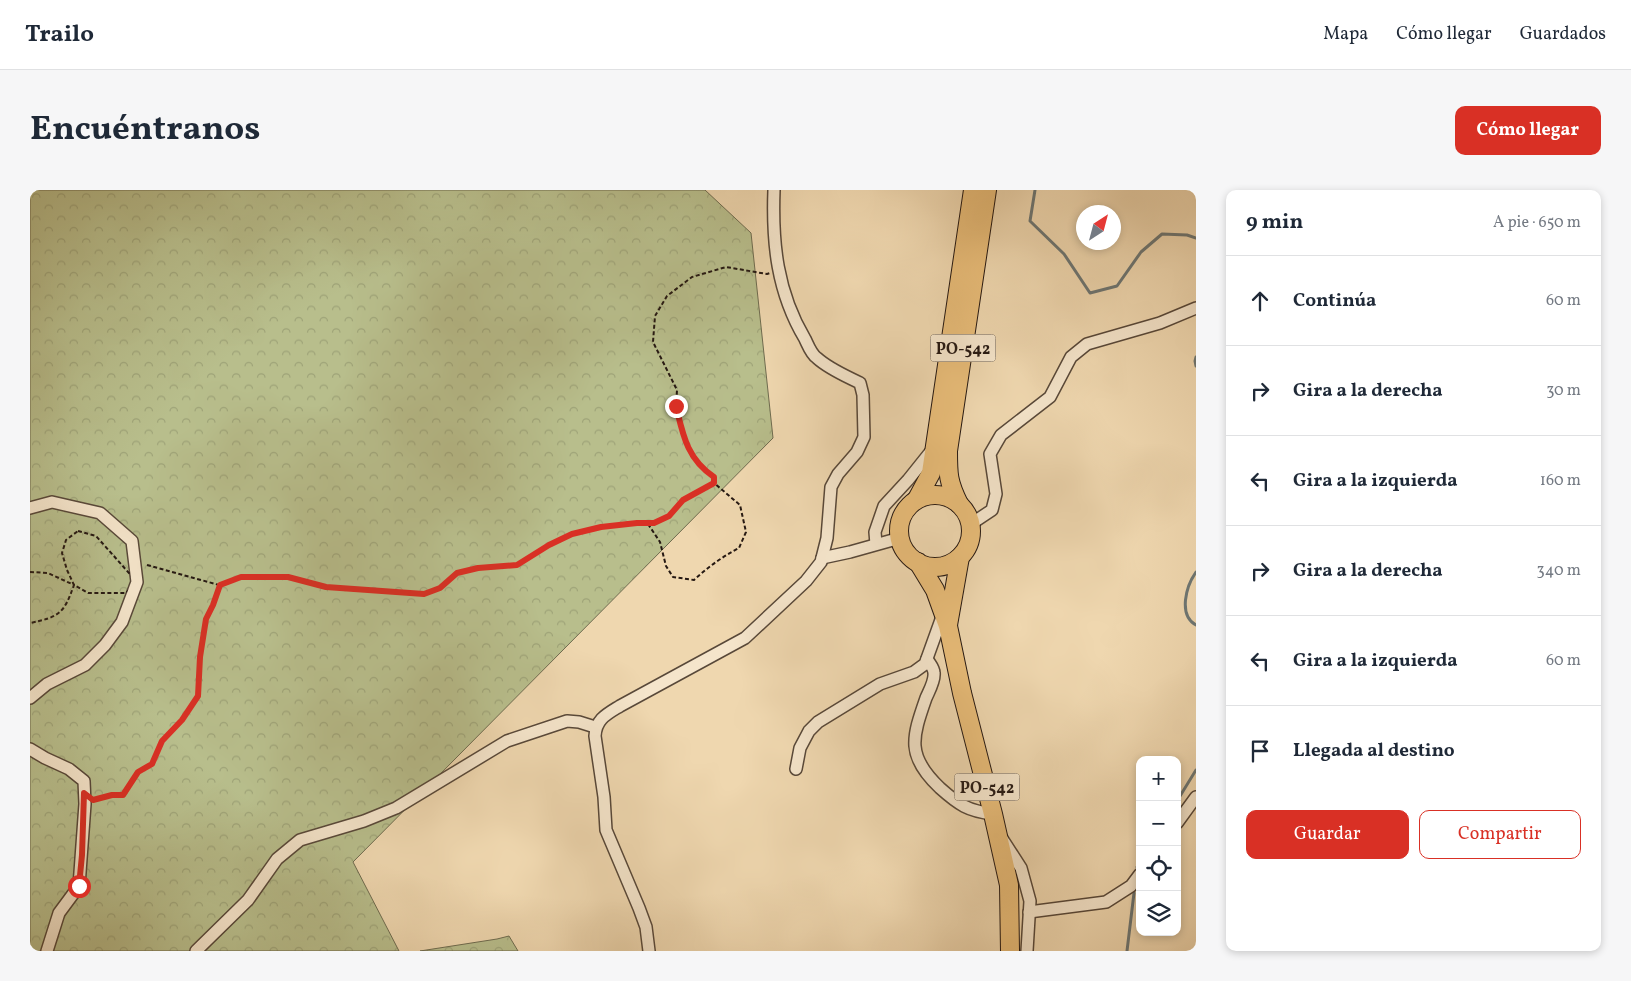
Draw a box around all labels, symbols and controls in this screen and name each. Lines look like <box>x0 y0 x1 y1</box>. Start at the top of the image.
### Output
text: Trailo <box>25 18 94 52</box>
text: Mapa <box>1323 22 1368 47</box>
text: Cómo llegar <box>1396 22 1492 47</box>
text: Guardados <box>1520 22 1606 47</box>
text: Encuéntranos <box>30 106 260 154</box>
button: Cómo llegar <box>1455 106 1601 155</box>
north arrow <box>1076 205 1121 250</box>
text: 9 min <box>1246 208 1303 237</box>
text: A pie · 650 m <box>1493 212 1581 234</box>
icon: ahead <box>1246 287 1274 315</box>
text: Continúa <box>1293 288 1376 314</box>
text: 60 m <box>1546 290 1581 312</box>
road number: PO-542 <box>930 334 996 362</box>
icon: right <box>1246 377 1274 405</box>
text: Gira a la derecha <box>1293 378 1443 404</box>
text: 30 m <box>1546 380 1581 402</box>
route end <box>665 395 688 418</box>
icon: left <box>1246 467 1274 495</box>
text: Gira a la izquierda <box>1293 468 1458 494</box>
text: 160 m <box>1540 470 1581 492</box>
icon: right <box>1246 557 1274 585</box>
text: Gira a la derecha <box>1293 558 1443 584</box>
text: 340 m <box>1537 560 1581 582</box>
icon: left <box>1246 647 1274 675</box>
text: Gira a la izquierda <box>1293 648 1458 674</box>
text: 60 m <box>1546 650 1581 672</box>
icon: arrive <box>1246 737 1274 765</box>
text: Llegada al destino <box>1293 738 1455 764</box>
map controls <box>1136 756 1181 936</box>
button: + <box>1136 756 1181 801</box>
road number: PO-542 <box>954 774 1020 800</box>
button: − <box>1136 801 1181 846</box>
button: Guardar <box>1246 810 1409 859</box>
button: Compartir <box>1419 810 1581 859</box>
button: locate <box>1136 846 1181 891</box>
route start <box>68 875 91 898</box>
button: layers <box>1136 891 1181 936</box>

